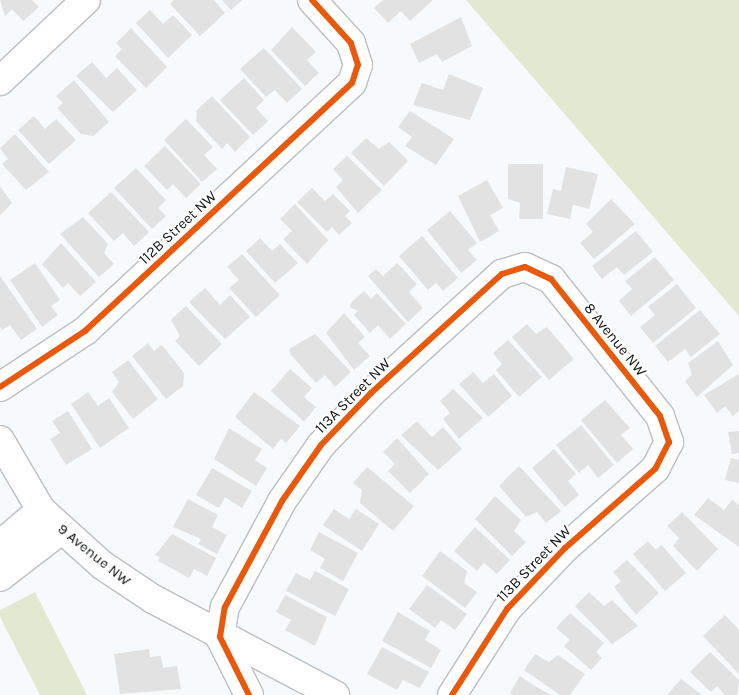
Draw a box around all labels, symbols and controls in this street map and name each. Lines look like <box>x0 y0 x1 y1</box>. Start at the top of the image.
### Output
street label: 112B Street NW <box>135 187 221 269</box>
street label: 8 Avenue NW <box>580 300 650 380</box>
street label: 113A Street NW <box>312 355 394 437</box>
street label: 9 Avenue NW <box>54 520 134 590</box>
street label: 113B Street NW <box>493 522 575 606</box>

